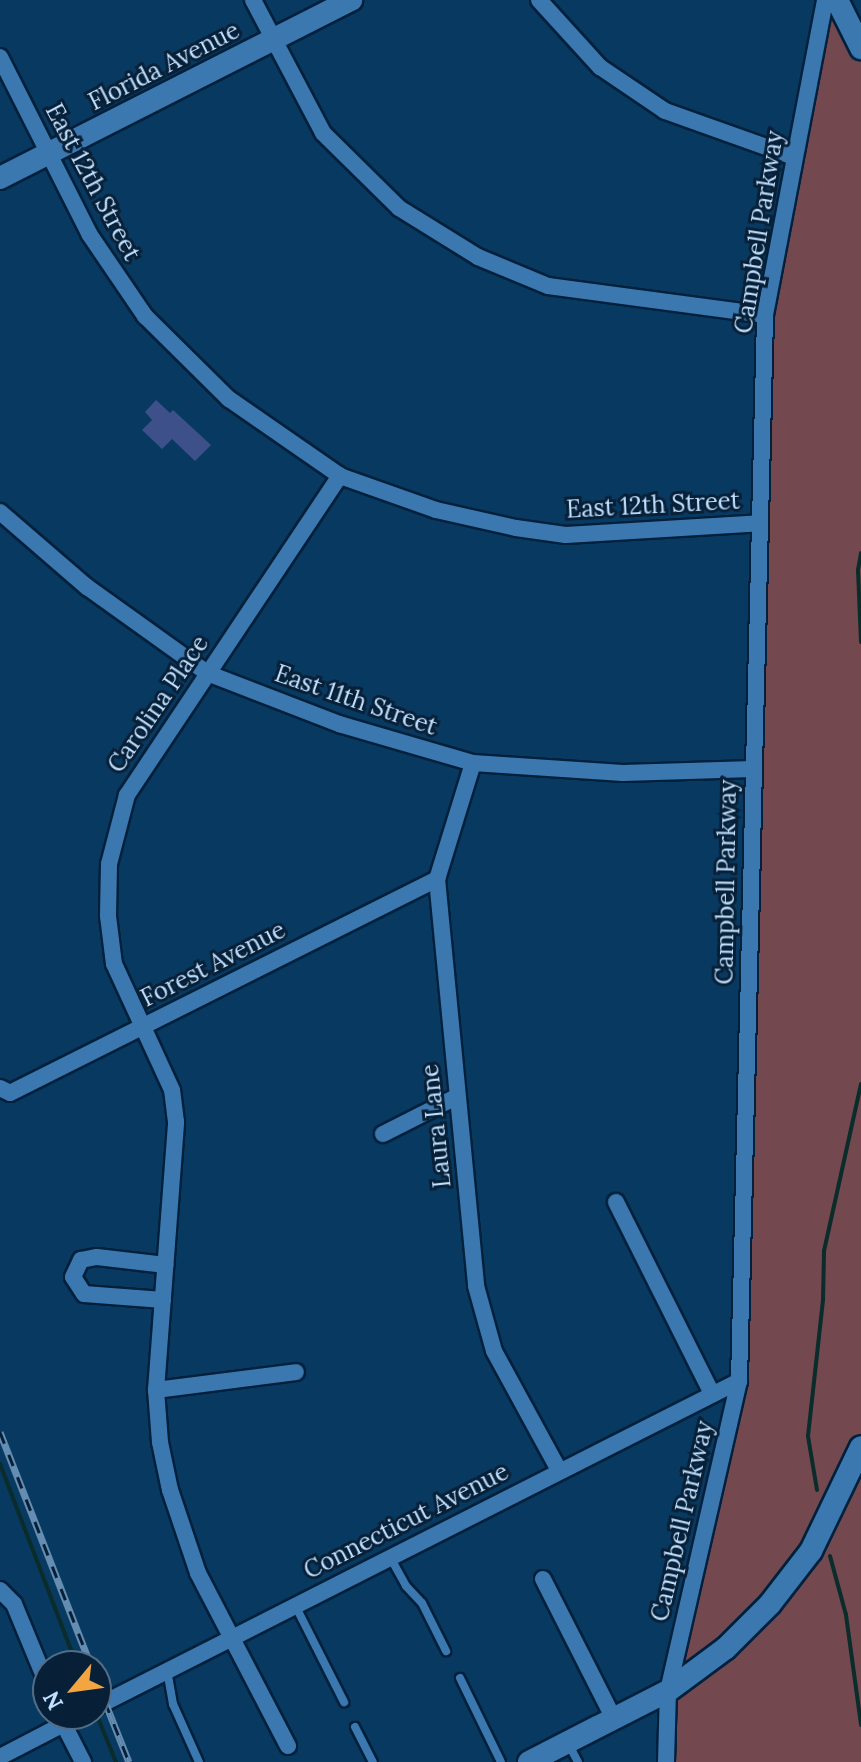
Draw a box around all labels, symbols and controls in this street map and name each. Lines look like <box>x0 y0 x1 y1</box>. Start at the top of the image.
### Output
street label: Florida Avenue <box>84 16 244 116</box>
street label: East 12th Street <box>40 99 146 265</box>
street label: Campbell Parkway <box>729 128 789 336</box>
street label: East 12th Street <box>566 486 740 524</box>
street label: Carolina Place <box>102 630 214 778</box>
street label: East 11th Street <box>271 659 441 741</box>
street label: Campbell Parkway <box>710 779 742 985</box>
street label: Forest Avenue <box>136 915 290 1013</box>
street label: Laura Lane <box>415 1063 457 1189</box>
street label: Campbell Parkway <box>645 1418 719 1624</box>
street label: Connecticut Avenue <box>299 1457 513 1585</box>
north arrow <box>32 1650 112 1730</box>
text: N <box>36 1686 69 1715</box>

